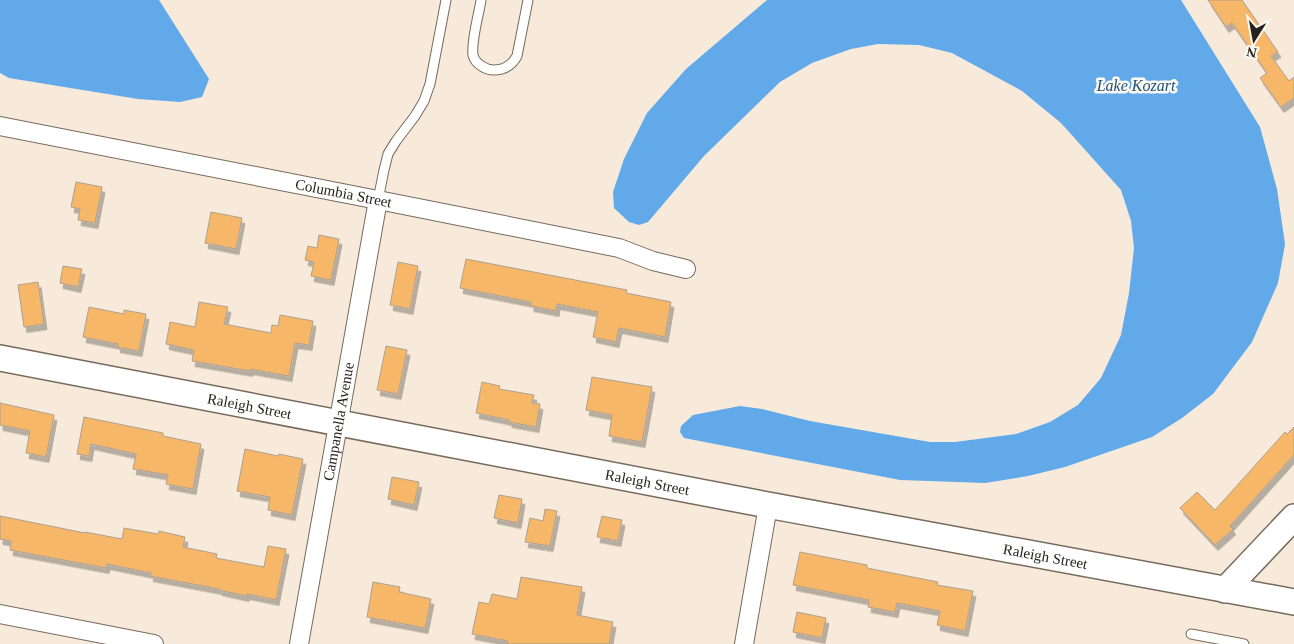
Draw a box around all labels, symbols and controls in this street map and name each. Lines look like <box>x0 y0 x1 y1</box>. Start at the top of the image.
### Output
north arrow <box>1229 15 1279 65</box>
text: N <box>1245 44 1258 61</box>
water label: Lake Kozart <box>1096 77 1176 94</box>
street label: Columbia Street <box>294 176 394 211</box>
street label: Campanella Avenue <box>320 361 357 482</box>
street label: Raleigh Street <box>206 390 294 422</box>
street label: Raleigh Street <box>604 467 691 498</box>
street label: Raleigh Street <box>1002 541 1090 572</box>

